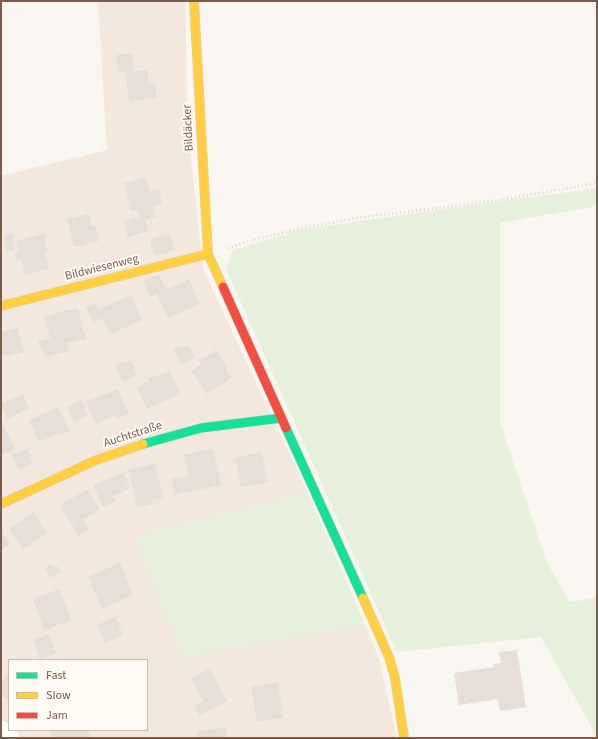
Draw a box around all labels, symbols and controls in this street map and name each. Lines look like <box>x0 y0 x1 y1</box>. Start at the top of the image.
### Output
street label: Bildäcker <box>181 104 197 152</box>
street label: Bildwiesenweg <box>64 252 140 284</box>
street label: Auchtstraße <box>102 419 164 451</box>
legend <box>8 659 148 731</box>
text: Fast <box>46 667 66 684</box>
text: Slow <box>46 687 71 704</box>
text: Jam <box>46 707 68 724</box>

